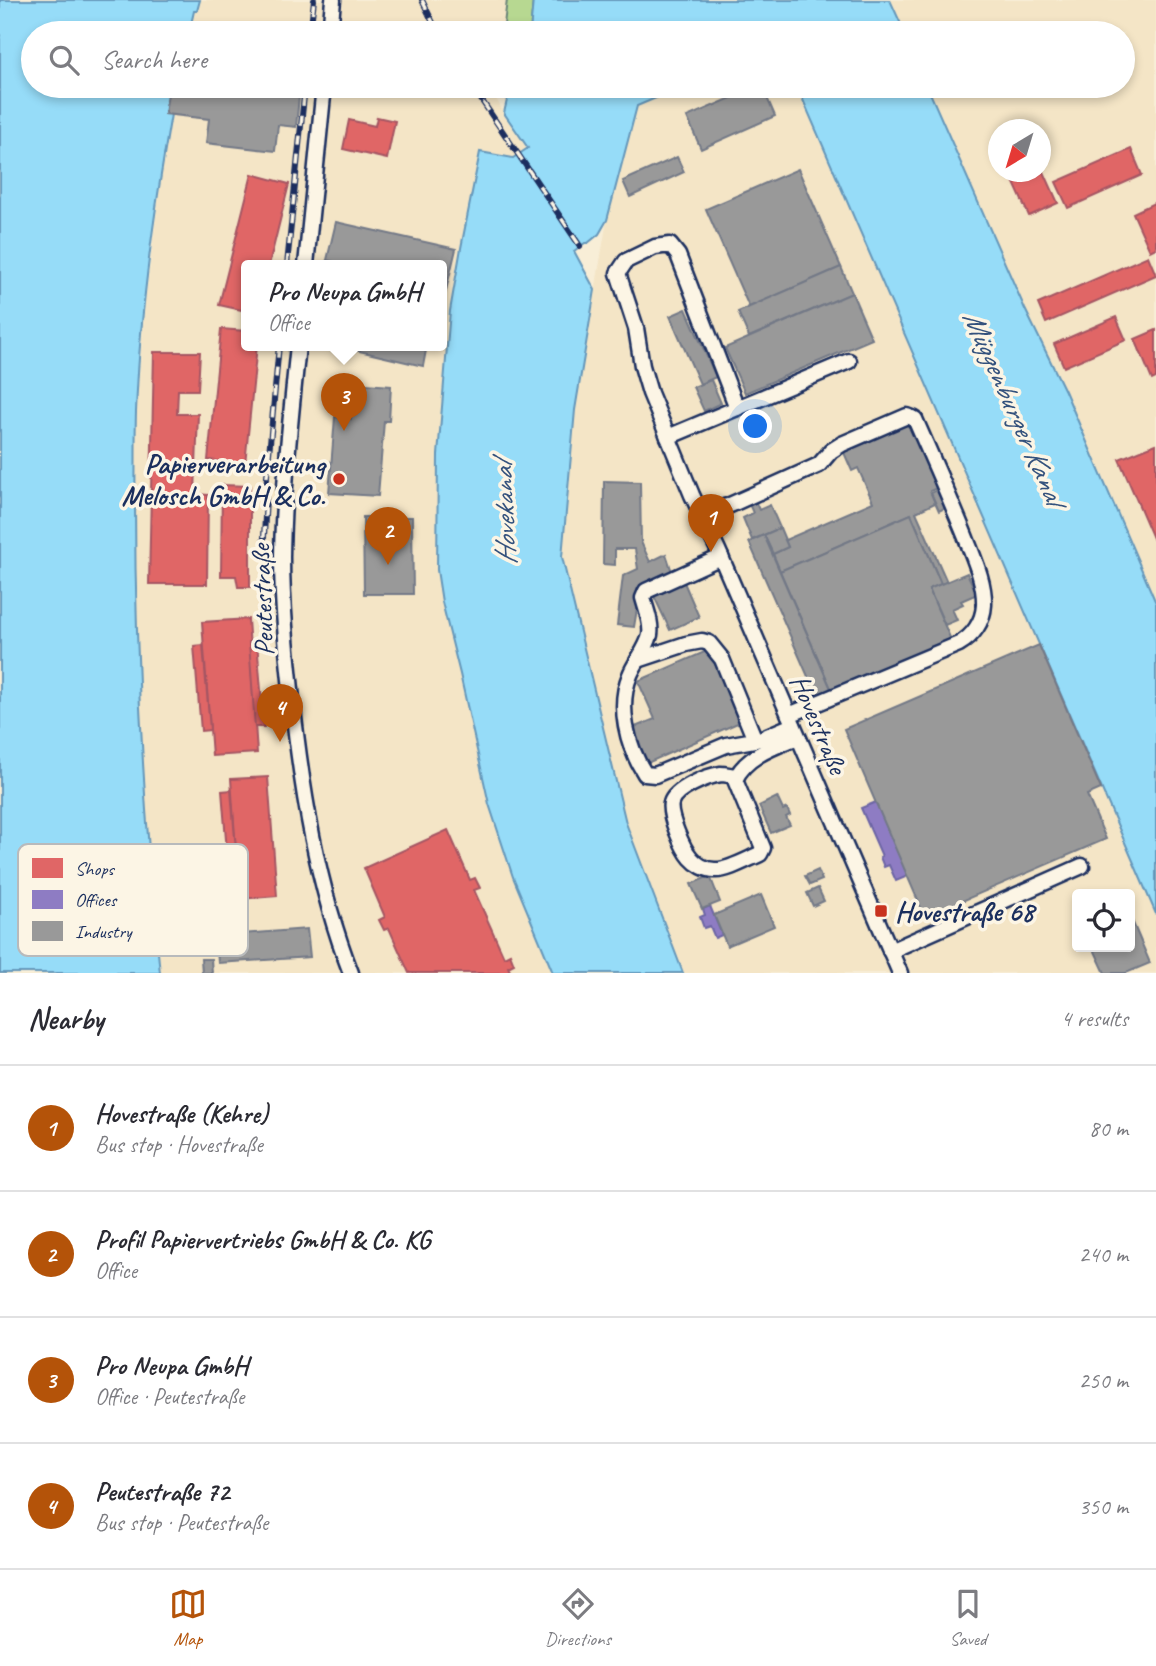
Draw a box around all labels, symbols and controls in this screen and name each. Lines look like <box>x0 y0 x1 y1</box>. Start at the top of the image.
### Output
search box <box>21 21 1135 98</box>
icon: search <box>45 41 83 79</box>
text: Search here <box>101 43 207 76</box>
north arrow <box>988 119 1051 182</box>
popup <box>241 260 447 351</box>
text: Pro Neupa GmbH <box>268 275 420 308</box>
water label: Müggenburger Kanal <box>954 304 1078 519</box>
text: Office <box>268 308 310 337</box>
pin: 3 <box>321 373 367 431</box>
your location <box>738 409 772 443</box>
place label: Papierverarbeitung Melosch GmbH & Co. <box>121 446 328 513</box>
water label: Hovekanal <box>483 452 525 566</box>
marker: Papierverarbeitung Melosch GmbH & Co. <box>331 471 347 487</box>
pin: 1 <box>688 494 734 552</box>
pin: 2 <box>365 507 411 565</box>
street label: Peutestraße <box>242 542 281 656</box>
street label: Hovestraße <box>782 669 856 781</box>
pin: 4 <box>257 684 303 742</box>
legend <box>18 844 248 956</box>
text: Shops <box>75 857 115 881</box>
text: Offices <box>75 888 118 912</box>
map controls <box>1072 889 1135 952</box>
button: locate <box>1072 889 1135 952</box>
place label: Hovestraße 68 <box>895 894 1037 929</box>
marker: Hovestraße 68 <box>873 903 889 919</box>
text: Industry <box>75 920 133 944</box>
text: Nearby <box>28 1000 104 1038</box>
text: 4 results <box>1061 1004 1128 1033</box>
text: Hovestraße (Kehre) <box>95 1097 268 1130</box>
text: 1 <box>46 1114 56 1143</box>
text: 80 m <box>1089 1114 1128 1143</box>
text: Bus stop · Hovestraße <box>95 1130 263 1159</box>
text: Profil Papiervertriebs GmbH & Co. KG <box>95 1223 431 1256</box>
text: 2 <box>46 1240 56 1269</box>
text: 240 m <box>1079 1240 1128 1269</box>
text: Office <box>95 1256 137 1285</box>
text: Pro Neupa GmbH <box>95 1349 248 1382</box>
text: 3 <box>46 1366 56 1395</box>
text: 250 m <box>1079 1366 1128 1395</box>
text: Office · Peutestraße <box>95 1382 244 1411</box>
text: Peutestraße 72 <box>95 1475 229 1508</box>
text: 4 <box>46 1492 56 1521</box>
text: 350 m <box>1079 1492 1128 1521</box>
text: Bus stop · Peutestraße <box>95 1508 268 1537</box>
tab: Map <box>169 1585 207 1651</box>
tab: Directions <box>545 1585 611 1651</box>
tab: Saved <box>949 1585 987 1651</box>

